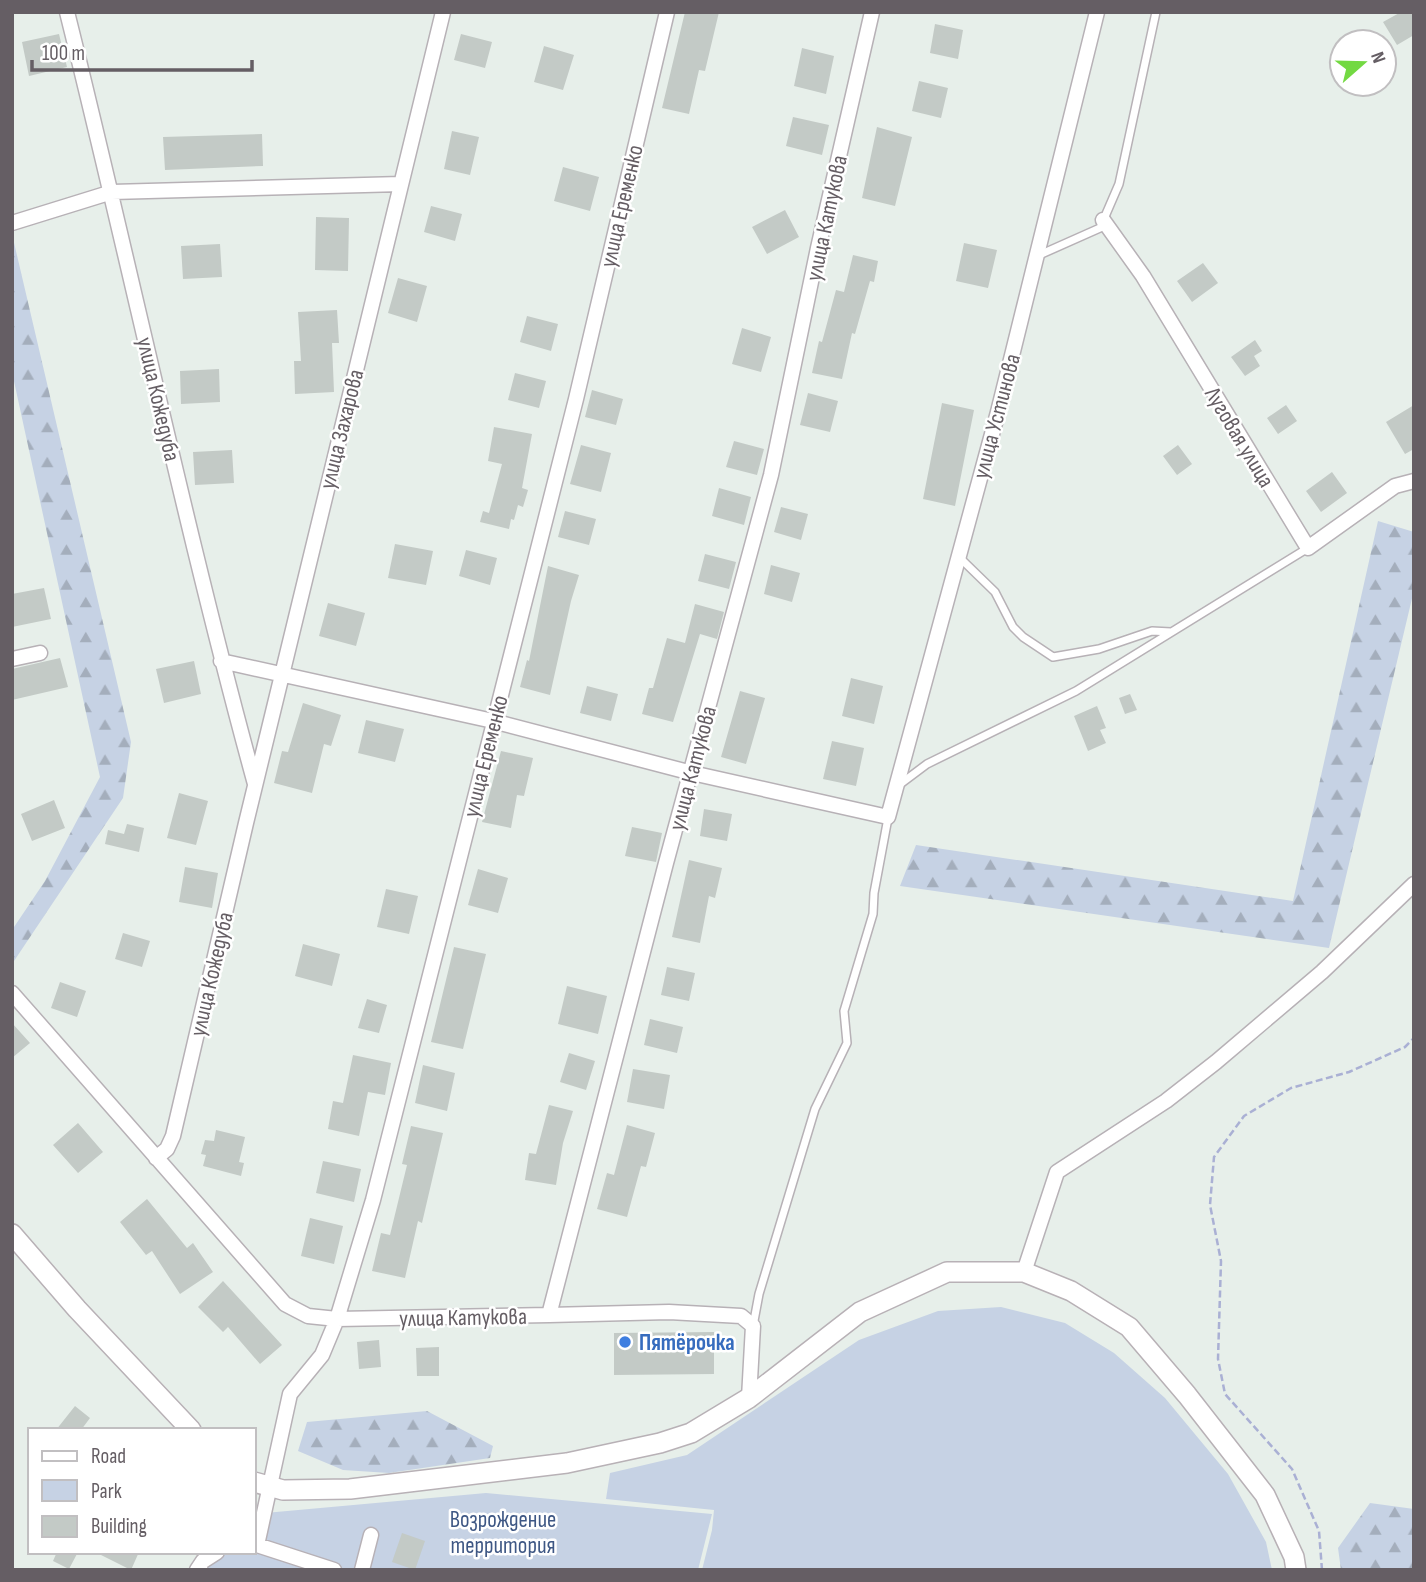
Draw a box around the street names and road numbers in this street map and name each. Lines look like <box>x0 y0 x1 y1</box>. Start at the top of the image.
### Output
street label: улица Еременко <box>594 142 650 270</box>
street label: улица Катукова <box>800 153 854 284</box>
street label: улица Кожедуба <box>130 334 186 464</box>
street label: улица Устинова <box>967 351 1027 482</box>
street label: улица Захарова <box>314 367 370 492</box>
street label: Луговая улица <box>1198 381 1280 493</box>
street label: улица Еременко <box>457 692 515 820</box>
street label: улица Катукова <box>663 703 723 834</box>
street label: улица Кожедуба <box>184 909 240 1039</box>
street label: улица Катукова <box>399 1303 527 1333</box>

